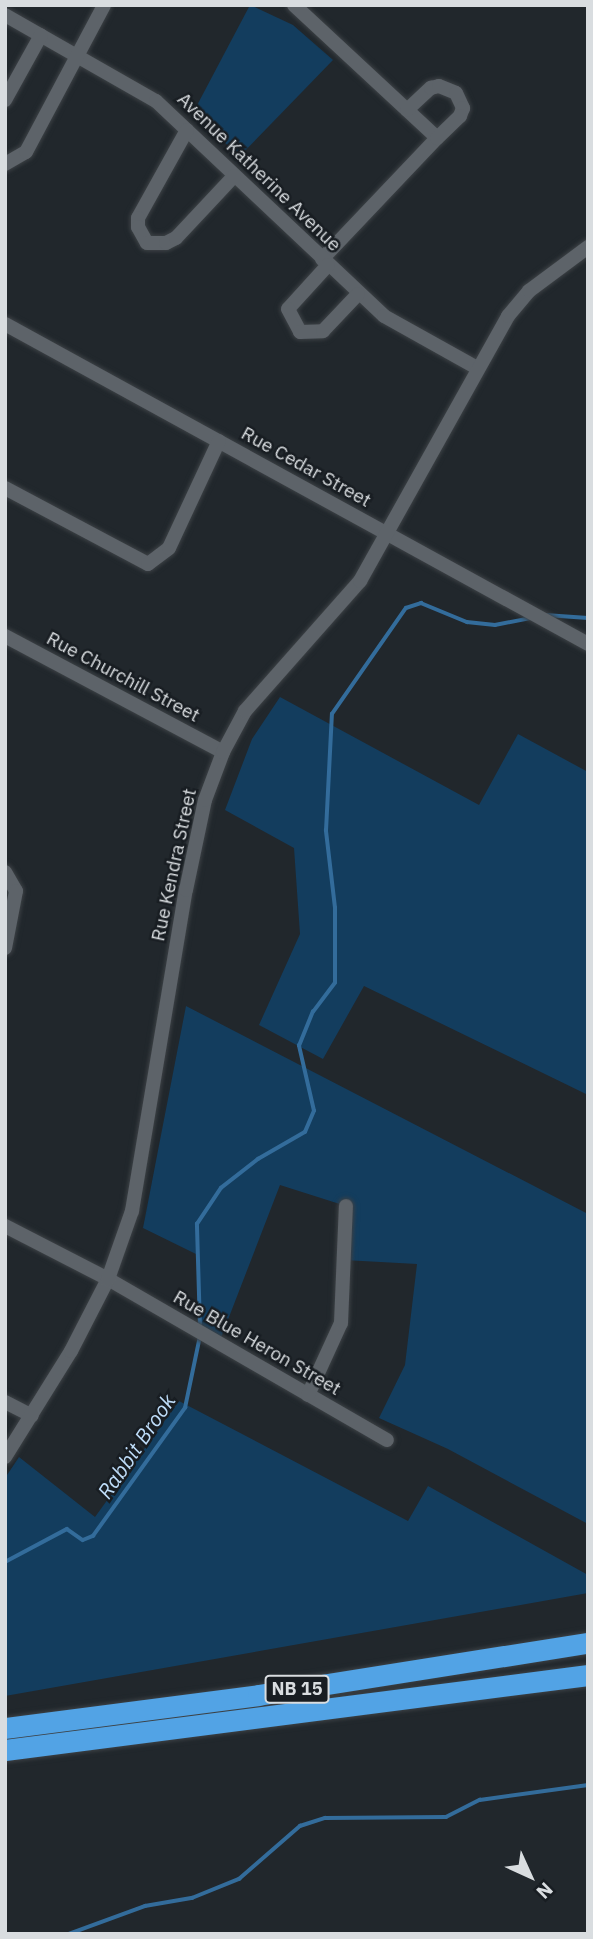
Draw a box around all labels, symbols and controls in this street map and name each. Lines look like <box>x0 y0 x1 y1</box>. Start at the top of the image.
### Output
street label: Avenue Katherine Avenue <box>172 88 346 256</box>
street label: Rue Cedar Street <box>237 422 375 512</box>
street label: Rue Churchill Street <box>43 627 203 727</box>
street label: Rue Kendra Street <box>147 787 201 943</box>
street label: Rue Blue Heron Street <box>169 1286 345 1400</box>
water label: Rabbit Brook <box>92 1389 180 1503</box>
road number: NB 15 <box>264 1674 330 1704</box>
north arrow <box>495 1841 565 1911</box>
text: N <box>532 1877 558 1904</box>

